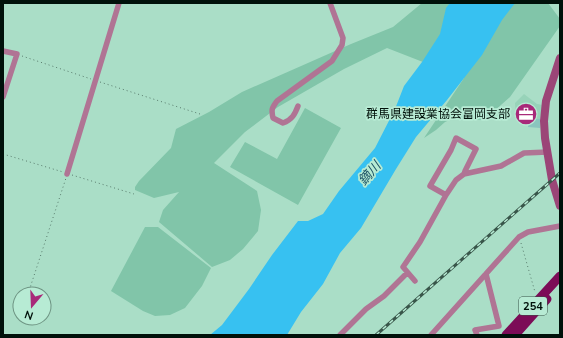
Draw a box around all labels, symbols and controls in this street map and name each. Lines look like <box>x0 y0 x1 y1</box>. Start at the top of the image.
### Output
office icon: 群馬県建設業協会富岡支部 <box>513 101 539 127</box>
place label: 群馬県建設業協会富岡支部 <box>366 106 510 122</box>
water label: 鏑川 <box>354 156 386 189</box>
north arrow <box>12 286 52 326</box>
road number: 254 <box>519 297 547 315</box>
text: N <box>23 307 35 323</box>

